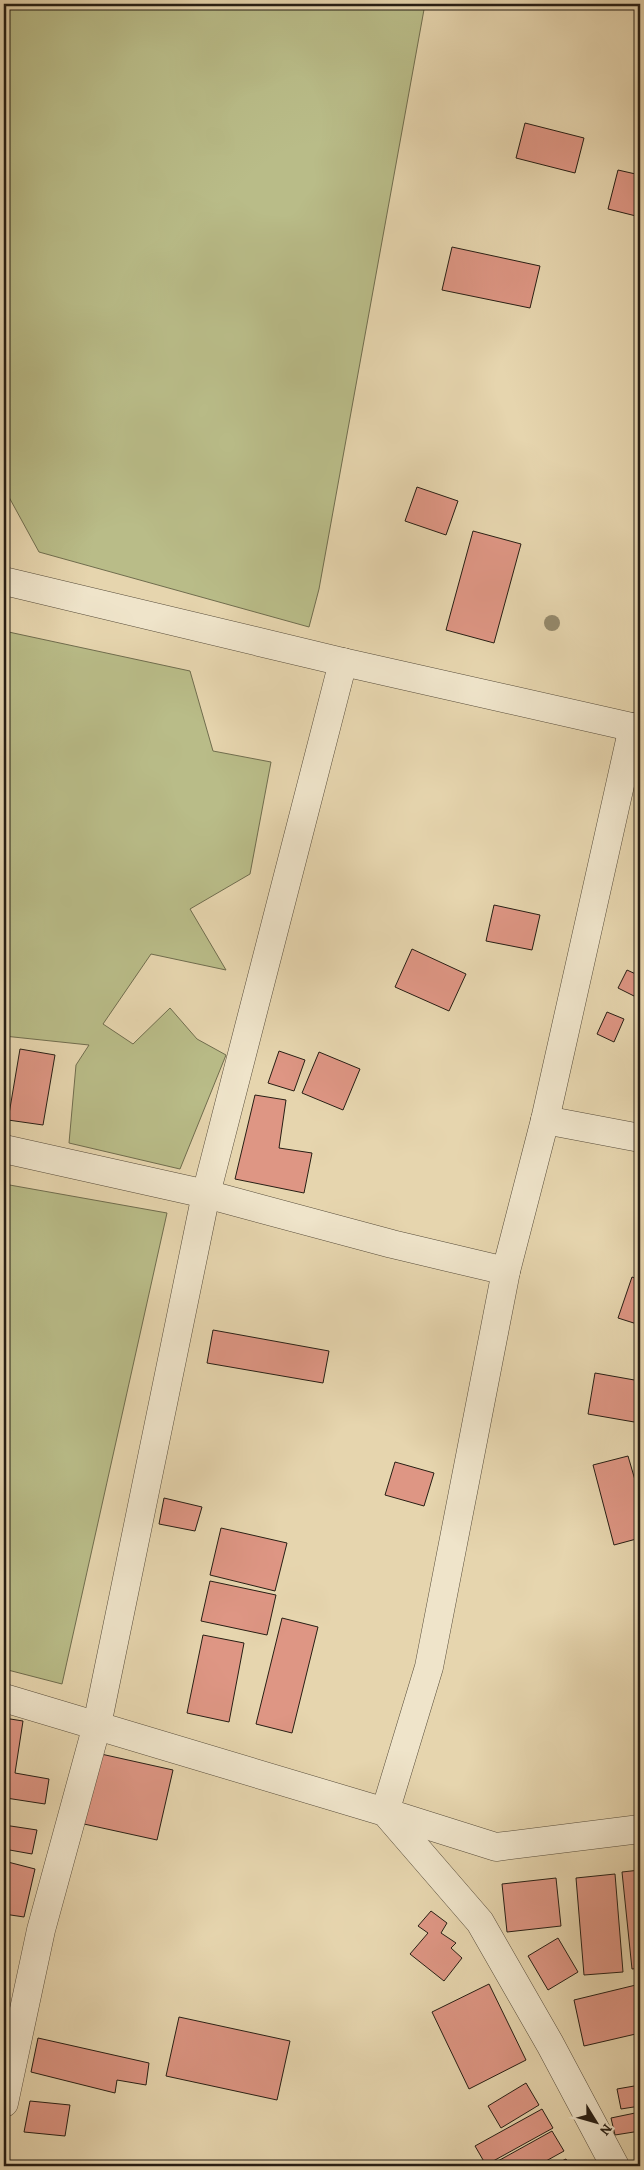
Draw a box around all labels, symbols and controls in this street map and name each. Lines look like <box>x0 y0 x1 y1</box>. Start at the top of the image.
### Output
north arrow <box>572 2098 622 2148</box>
text: N <box>595 2120 617 2139</box>

